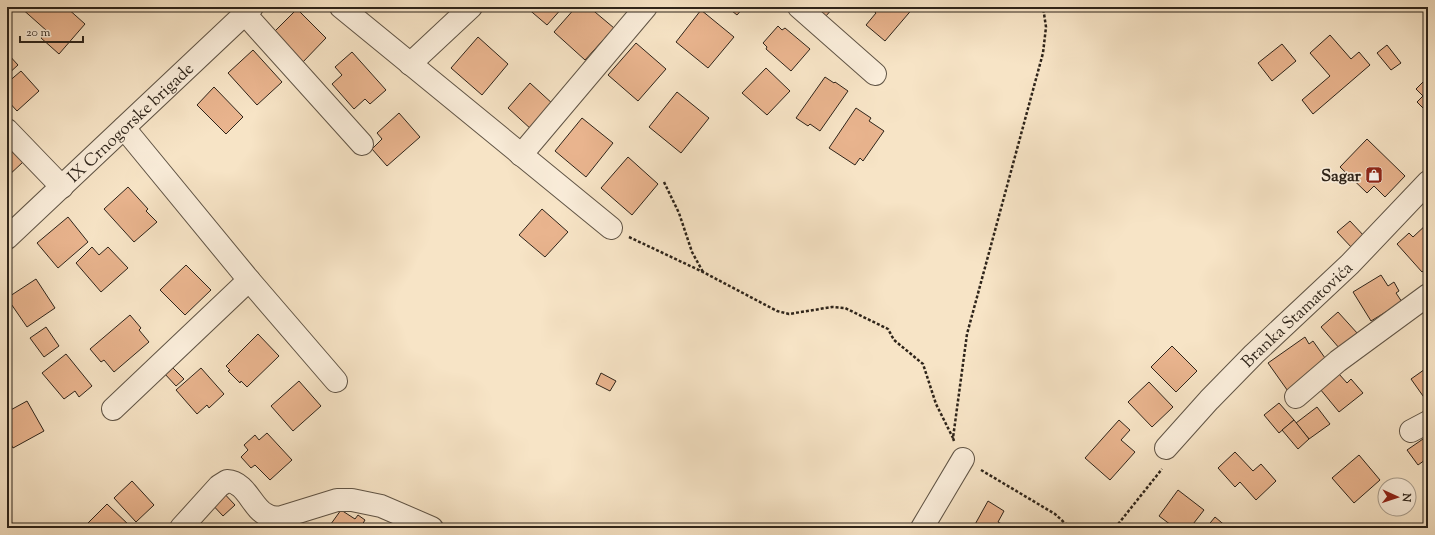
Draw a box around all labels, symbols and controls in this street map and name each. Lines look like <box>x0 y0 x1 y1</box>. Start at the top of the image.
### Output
scale bar <box>20 18 83 44</box>
text: 20 m <box>26 24 51 42</box>
street label: IX Crnogorske brigade <box>63 58 200 189</box>
place label: Sagar <box>1321 165 1362 189</box>
shop icon: Sagar <box>1364 165 1384 185</box>
street label: Branka Stamatovića <box>1237 257 1359 374</box>
north arrow <box>1377 477 1417 517</box>
text: N <box>1398 492 1414 502</box>

